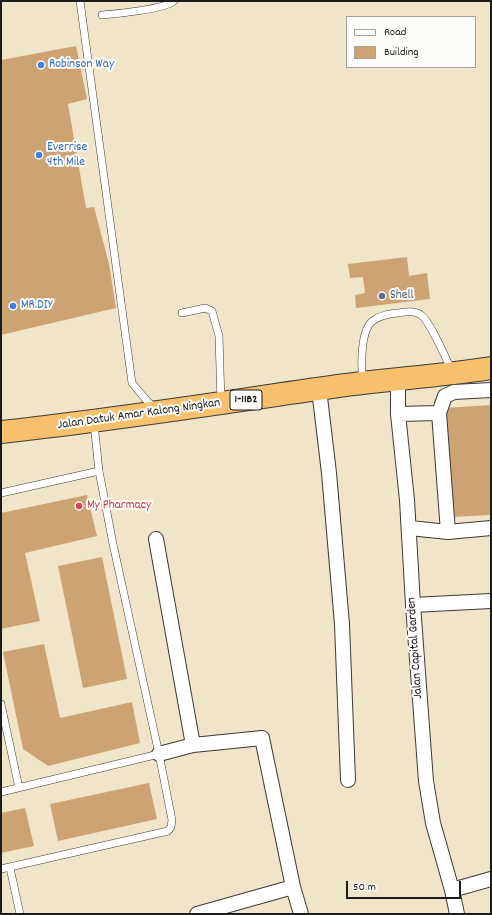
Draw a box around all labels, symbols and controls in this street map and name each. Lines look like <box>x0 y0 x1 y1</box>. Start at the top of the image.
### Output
legend <box>346 16 476 68</box>
text: Road <box>384 24 406 41</box>
text: Building <box>384 44 419 61</box>
place label: Robinson Way <box>49 57 114 73</box>
marker: Robinson Way <box>36 60 46 70</box>
place label: Everrise 4th Mile <box>47 140 87 171</box>
marker: Everrise 4th Mile <box>34 150 44 160</box>
place label: Shell <box>390 288 414 304</box>
marker: Shell <box>377 291 387 301</box>
place label: MR.DIY <box>21 298 53 314</box>
marker: MR.DIY <box>8 301 18 311</box>
road number: 1-11B2 <box>230 390 262 410</box>
street label: Jalan Datuk Amar Kalong Ningkan <box>57 396 221 434</box>
place label: My Pharmacy <box>87 498 151 514</box>
marker: My Pharmacy <box>74 501 84 511</box>
street label: Jalan Capital Garden <box>405 596 427 700</box>
scale bar <box>348 873 463 899</box>
text: 50 m <box>353 879 376 896</box>

